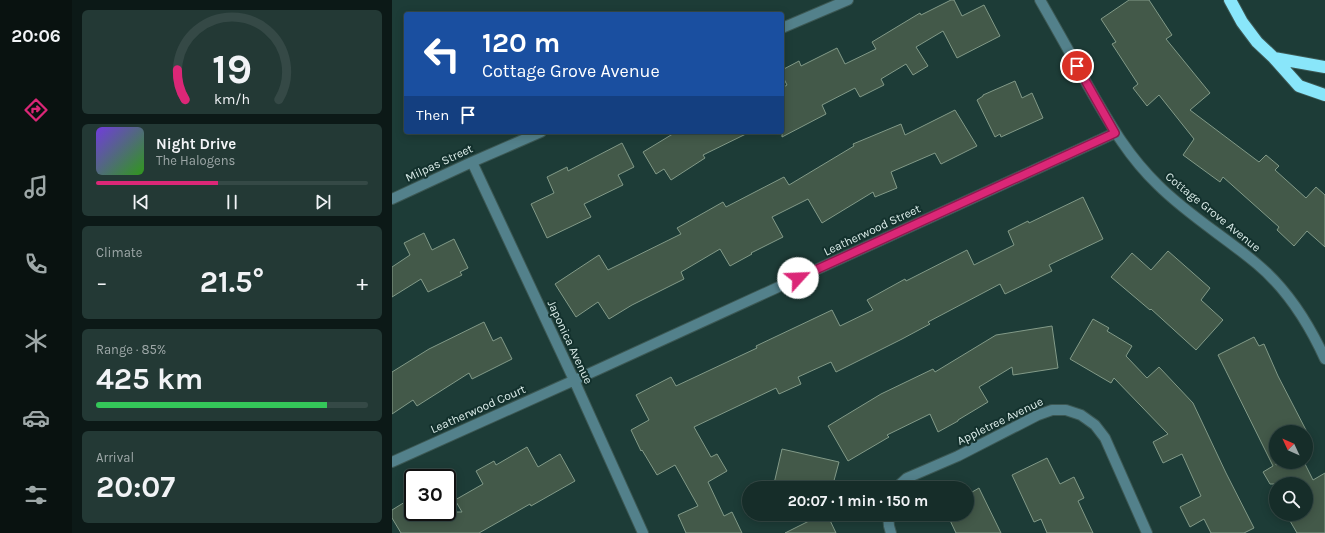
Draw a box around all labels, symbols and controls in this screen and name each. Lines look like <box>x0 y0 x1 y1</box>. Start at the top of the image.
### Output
text: 20:06 <box>11 25 61 47</box>
text: 120 m <box>482 26 560 59</box>
icon: left <box>416 28 468 80</box>
text: 19 <box>212 45 252 93</box>
pin <box>1060 49 1094 83</box>
icon: arrive <box>1066 55 1088 77</box>
text: Cottage Grove Avenue <box>482 60 660 82</box>
text: km/h <box>214 91 250 108</box>
icon: directions <box>22 96 50 124</box>
icon: arrive <box>457 104 479 126</box>
text: Then <box>416 106 449 124</box>
text: Night Drive <box>156 135 236 153</box>
street label: Milpas Street <box>403 141 475 185</box>
text: The Halogens <box>156 153 235 168</box>
street label: Cottage Grove Avenue <box>1163 169 1263 255</box>
icon: music <box>22 173 50 201</box>
icon: previous <box>130 191 152 213</box>
icon: pause <box>221 191 243 213</box>
icon: next <box>312 191 334 213</box>
street label: Leatherwood Street <box>821 201 923 259</box>
text: Climate <box>96 245 142 260</box>
icon: phone <box>22 250 50 278</box>
position arrow <box>777 257 819 299</box>
text: 21.5° <box>200 264 264 300</box>
text: − <box>96 270 108 296</box>
text: + <box>356 270 368 296</box>
street label: Japonica Avenue <box>544 298 596 386</box>
icon: climate <box>22 327 50 355</box>
text: Range · 85% <box>96 342 166 357</box>
text: 425 km <box>96 361 203 397</box>
street label: Leatherwood Court <box>428 382 528 436</box>
street label: Appletree Avenue <box>955 394 1045 448</box>
icon: car <box>22 404 50 432</box>
north arrow <box>1269 425 1313 469</box>
map controls <box>1269 425 1313 521</box>
text: Arrival <box>96 450 134 465</box>
text: 20:07 <box>96 469 175 505</box>
speed limit sign: 30 <box>404 469 456 521</box>
button: search <box>1269 477 1313 521</box>
icon: filters <box>22 481 50 509</box>
text: 20:07 · 1 min · 150 m <box>788 492 928 510</box>

